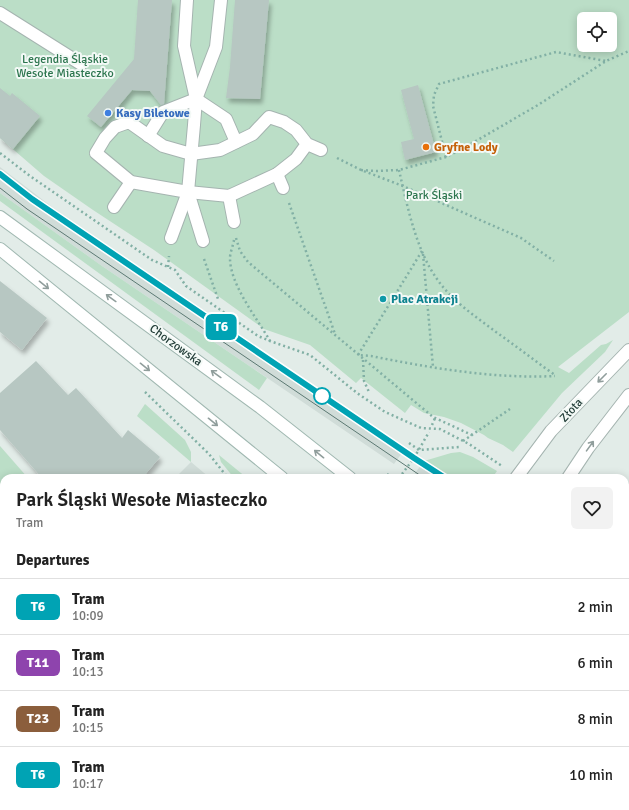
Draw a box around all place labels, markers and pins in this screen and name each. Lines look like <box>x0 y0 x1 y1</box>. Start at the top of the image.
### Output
place label: Kasy Biletowe <box>116 106 190 121</box>
marker: Kasy Biletowe <box>103 108 113 118</box>
place label: Gryfne Lody <box>434 140 498 155</box>
marker: Gryfne Lody <box>421 142 431 152</box>
place label: Plac Atrakcji <box>391 292 458 307</box>
marker: Plac Atrakcji <box>378 294 388 304</box>
unlabelled marker <box>313 387 331 405</box>

